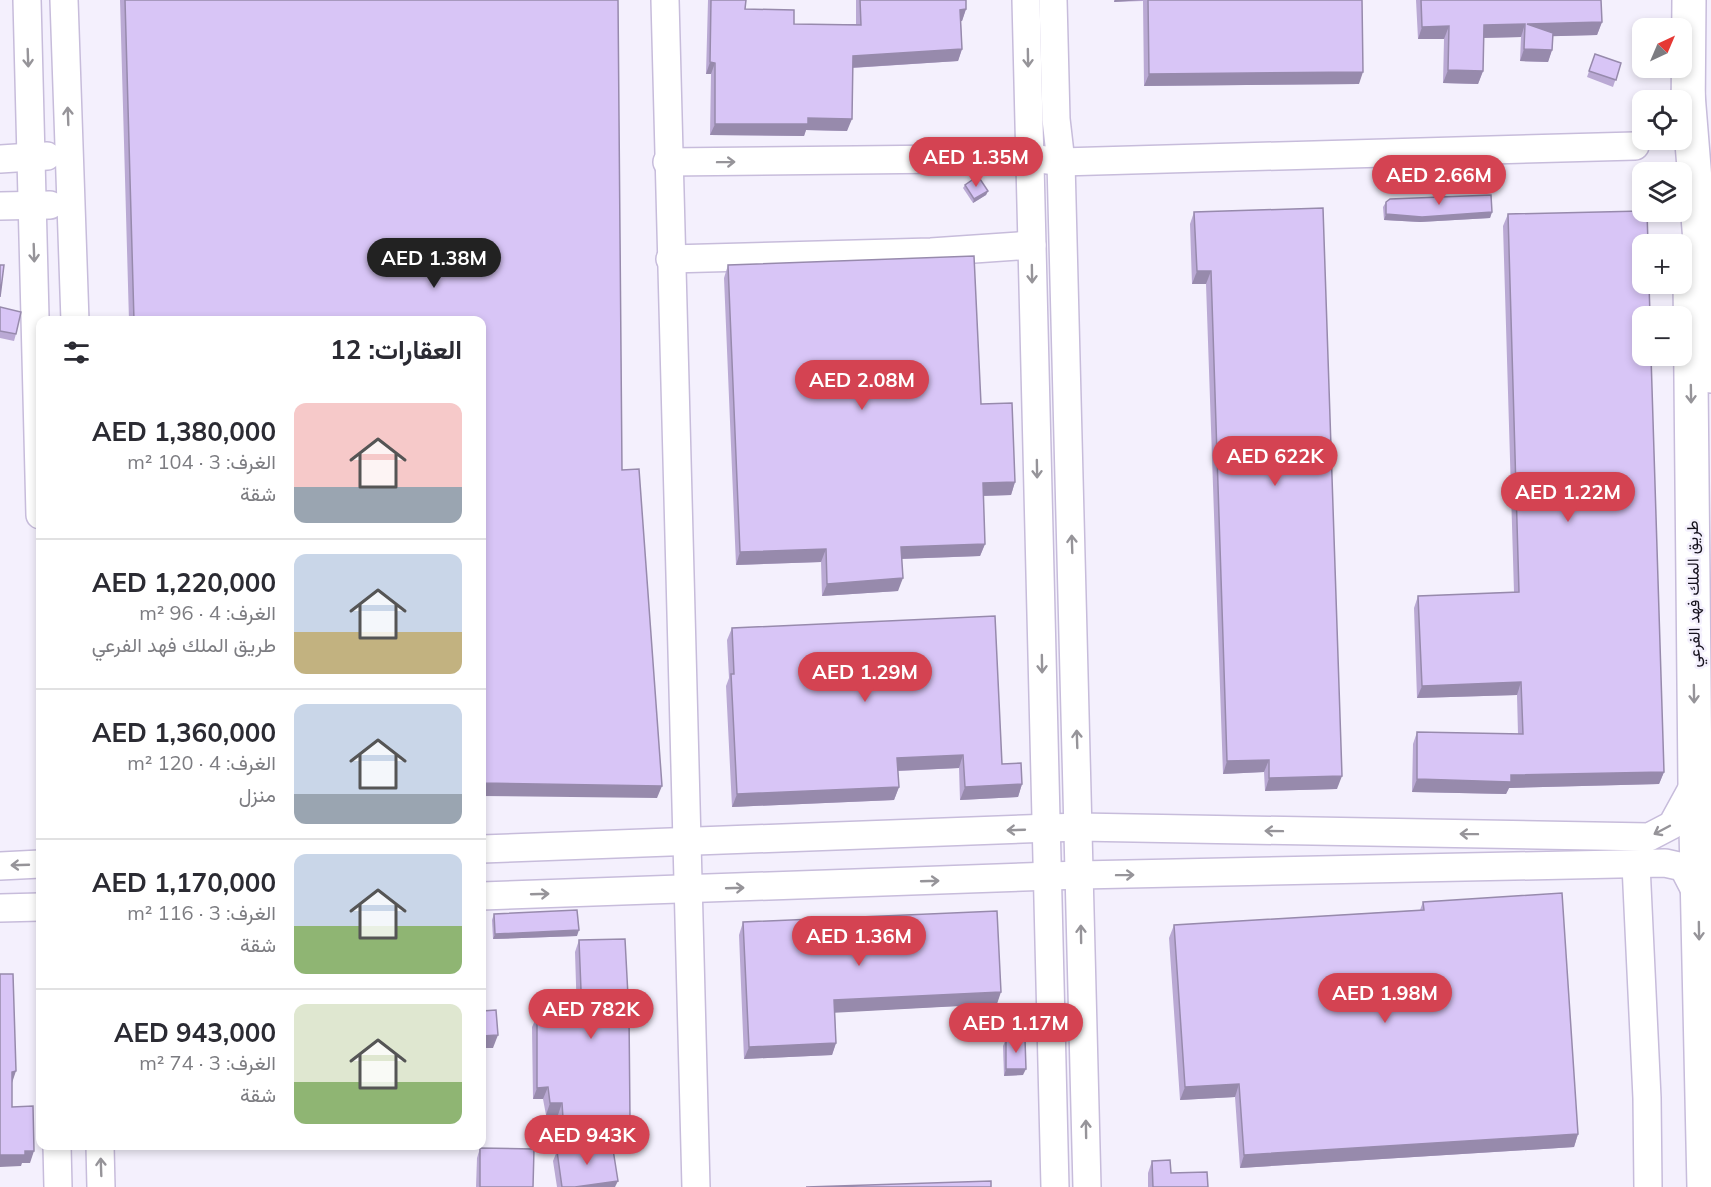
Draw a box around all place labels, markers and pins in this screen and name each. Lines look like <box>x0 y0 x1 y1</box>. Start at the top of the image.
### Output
pin: AED 1.35M <box>907 137 1045 188</box>
pin: AED 2.66M <box>1370 155 1508 206</box>
pin: AED 1.38M <box>365 238 503 289</box>
pin: AED 2.08M <box>793 360 931 411</box>
pin: AED 622K <box>1213 436 1337 487</box>
pin: AED 1.22M <box>1499 472 1637 523</box>
pin: AED 1.29M <box>796 652 934 703</box>
pin: AED 1.36M <box>790 916 928 967</box>
pin: AED 1.98M <box>1316 973 1454 1024</box>
pin: AED 782K <box>529 989 653 1040</box>
pin: AED 1.17M <box>947 1003 1085 1054</box>
pin: AED 943K <box>525 1115 649 1166</box>

